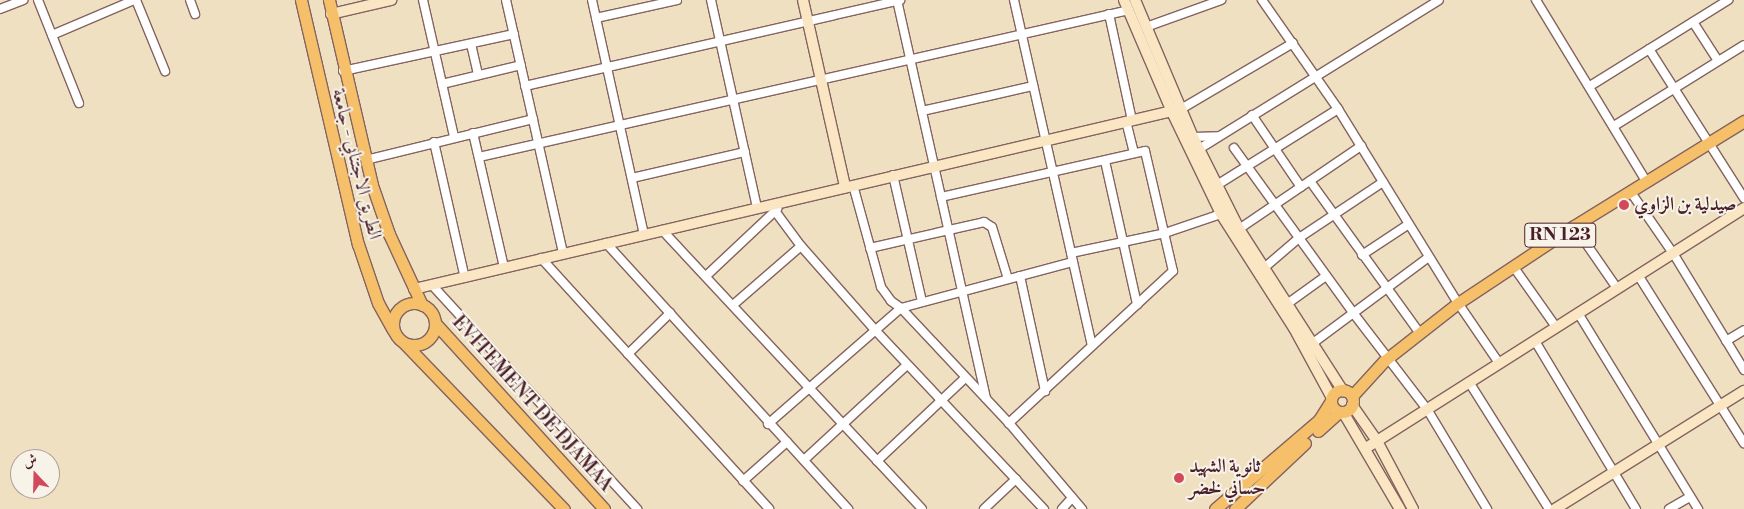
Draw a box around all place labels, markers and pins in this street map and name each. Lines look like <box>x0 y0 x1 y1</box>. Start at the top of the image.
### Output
place label: صيدلية بن الزاوي <box>1634 194 1736 216</box>
marker: صيدلية بن الزاوي <box>1618 199 1630 211</box>
place label: ثانوية الشهيد حساني لخضر <box>1189 456 1266 500</box>
marker: ثانوية الشهيد حساني لخضر <box>1173 472 1185 484</box>

